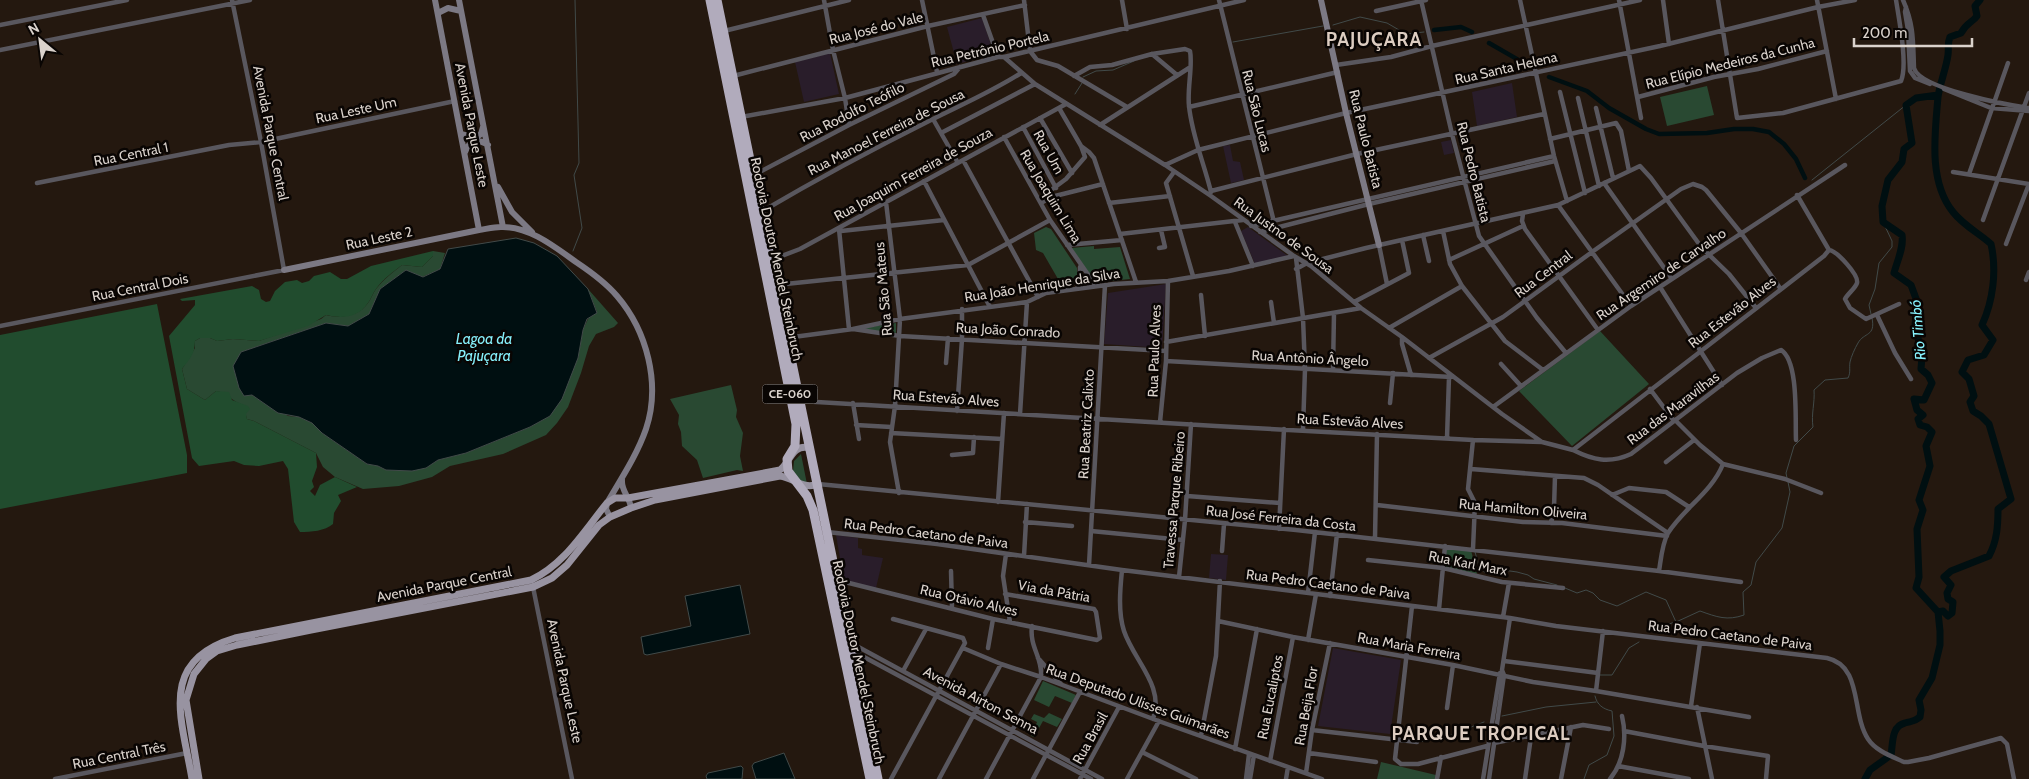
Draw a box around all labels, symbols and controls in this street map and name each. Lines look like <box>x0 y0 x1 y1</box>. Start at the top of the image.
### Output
street label: Rua José do Vale <box>827 8 925 48</box>
north arrow <box>15 15 65 65</box>
scale bar <box>1854 15 1972 47</box>
text: N <box>25 18 42 39</box>
text: 200 m <box>1862 24 1907 42</box>
street label: Rua Petrônio Portela <box>929 27 1051 71</box>
district label: PAJUÇARA <box>1326 28 1422 51</box>
street label: Rua Elípio Medeiros da Cunha <box>1643 33 1817 93</box>
street label: Rua Santa Helena <box>1453 47 1559 89</box>
street label: Avenida Parque Leste <box>451 61 493 189</box>
street label: Avenida Parque Central <box>249 64 293 203</box>
street label: Rua São Lucas <box>1238 68 1276 154</box>
street label: Rua Rodolfo Teófilo <box>797 78 908 146</box>
street label: Rua Manoel Ferreira de Sousa <box>805 85 968 179</box>
street label: Rua Paulo Batista <box>1345 88 1387 191</box>
street label: Rua Leste Um <box>314 93 398 127</box>
street label: Rua Pedro Batista <box>1453 120 1495 225</box>
street label: Rua Joaquim Ferreira de Souza <box>831 123 996 225</box>
street label: Rua Um <box>1030 127 1068 177</box>
street label: Rua Central 1 <box>92 138 170 170</box>
street label: Rua Joaquim Lima <box>1016 146 1086 246</box>
street label: Rodovia Doutor Mendel Steinbruch <box>747 156 807 362</box>
street label: Rua Justno de Sousa <box>1230 193 1338 277</box>
street label: Rua Leste 2 <box>344 222 414 254</box>
street label: Rua Argemiro de Carvalho <box>1593 224 1730 324</box>
street label: Rua São Mateus <box>870 241 896 337</box>
street label: Rua Central <box>1510 246 1576 302</box>
street label: Rua João Henrique da Silva <box>963 264 1121 306</box>
street label: Rua Central Dois <box>90 269 190 305</box>
street label: Rua Estevão Alves <box>1684 272 1780 352</box>
water label: Rio Timbó <box>1906 299 1930 361</box>
street label: Rua Paulo Alves <box>1143 304 1165 398</box>
street label: Rua João Conrado <box>955 318 1061 342</box>
water label: Lagoa da Pajuçara <box>456 330 512 365</box>
street label: Rua Antônio Ângelo <box>1251 346 1369 370</box>
street label: Rua das Maravilhas <box>1623 367 1723 449</box>
street label: Rua Beatriz Calixto <box>1074 368 1098 479</box>
road number: CE-060 <box>762 384 818 404</box>
street label: Rua Estevão Alves <box>892 385 1000 411</box>
street label: Rua Estevão Alves <box>1296 409 1404 433</box>
street label: Travessa Parque Ribeiro <box>1159 430 1189 569</box>
street label: Rua Hamilton Oliveira <box>1458 494 1588 524</box>
street label: Rua José Ferreira da Costa <box>1205 501 1357 535</box>
street label: Rua Pedro Caetano de Paiva <box>843 514 1009 552</box>
street label: Rua Karl Marx <box>1427 547 1509 580</box>
street label: Rodovia Doutor Mendel Steinbruch <box>829 559 889 765</box>
street label: Avenida Parque Central <box>375 562 514 606</box>
street label: Rua Pedro Caetano de Paiva <box>1245 565 1411 603</box>
street label: Via da Pátria <box>1017 576 1092 606</box>
street label: Rua Otávio Alves <box>918 580 1020 620</box>
street label: Rua Pedro Caetano de Paiva <box>1647 616 1813 654</box>
street label: Avenida Parque Leste <box>543 617 587 745</box>
street label: Rua Maria Ferreira <box>1356 628 1462 664</box>
street label: Rua Eucaliptos <box>1253 653 1287 741</box>
street label: Rua Deputado Ulisses Guimarães <box>1044 659 1233 743</box>
street label: Avenida Airton Senna <box>920 662 1042 738</box>
street label: Rua Beija Flor <box>1290 665 1322 747</box>
street label: Rua Brasil <box>1068 708 1112 767</box>
district label: PARQUE TROPICAL <box>1392 722 1571 745</box>
street label: Rua Central Três <box>71 737 167 773</box>

